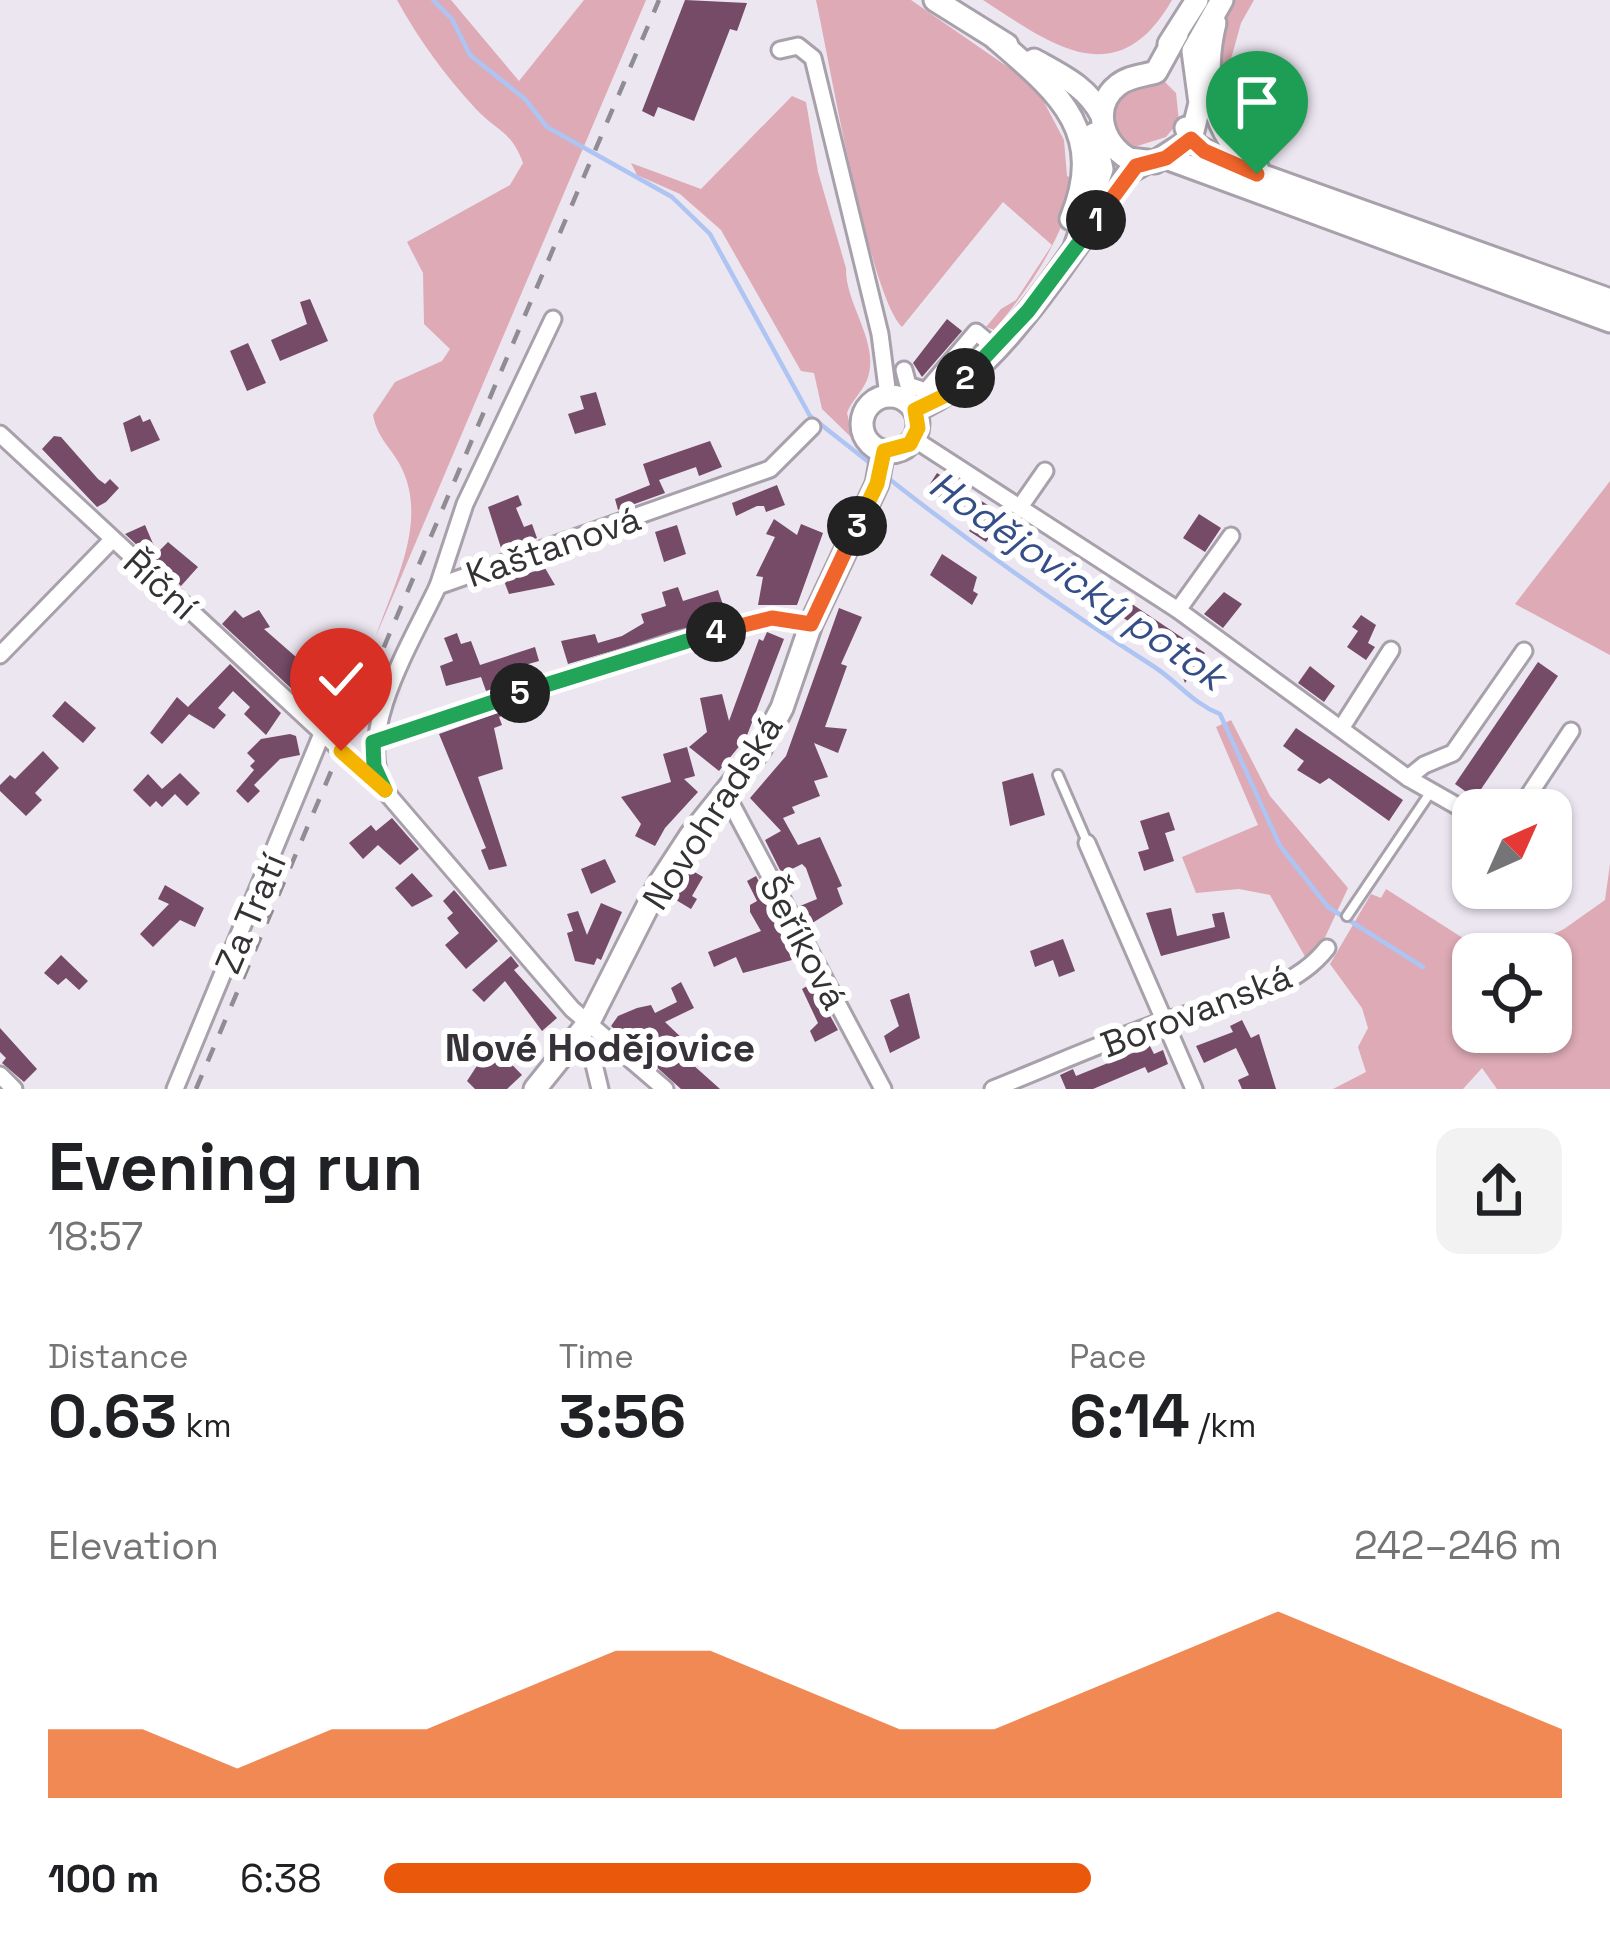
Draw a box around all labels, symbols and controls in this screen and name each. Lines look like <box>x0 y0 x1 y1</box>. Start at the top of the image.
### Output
pin <box>1206 51 1308 174</box>
icon: arrive <box>1224 69 1290 135</box>
pin: 1 <box>1066 190 1126 250</box>
text: 1 <box>1089 199 1103 241</box>
pin: 2 <box>935 348 995 408</box>
text: 2 <box>955 357 975 399</box>
water label: Hodějovický potok <box>920 460 1239 703</box>
street label: Kaštanová <box>460 496 647 598</box>
pin: 3 <box>827 496 887 556</box>
text: 3 <box>847 505 867 547</box>
street label: Říční <box>114 540 207 630</box>
pin: 4 <box>686 602 746 662</box>
text: 4 <box>706 611 727 653</box>
pin <box>290 628 392 751</box>
icon: check <box>308 646 374 712</box>
pin: 5 <box>490 663 550 723</box>
text: 5 <box>510 672 530 714</box>
street label: Novohradská <box>633 706 793 919</box>
north arrow <box>1452 789 1572 909</box>
map controls <box>1452 789 1572 1053</box>
street label: Za Tratí <box>205 846 297 980</box>
street label: Šeříková <box>749 868 858 1017</box>
button: locate <box>1452 933 1572 1053</box>
street label: Borovanská <box>1094 953 1298 1068</box>
district label: Nové Hodějovice <box>445 1023 755 1072</box>
text: Evening run <box>48 1125 423 1209</box>
button: share <box>1436 1128 1562 1254</box>
text: 18:57 <box>48 1212 143 1261</box>
text: Distance <box>48 1336 189 1378</box>
text: Time <box>559 1336 634 1378</box>
text: Pace <box>1069 1336 1147 1378</box>
text: 0.63 <box>48 1378 177 1455</box>
text: 3:56 <box>559 1378 686 1455</box>
text: 6:14 <box>1069 1378 1190 1455</box>
text: km <box>177 1405 232 1447</box>
text: /km <box>1190 1405 1256 1447</box>
text: Elevation <box>48 1521 219 1570</box>
text: 242–246 m <box>1354 1521 1562 1570</box>
text: 100 m <box>48 1854 159 1903</box>
text: 6:38 <box>240 1854 322 1903</box>

